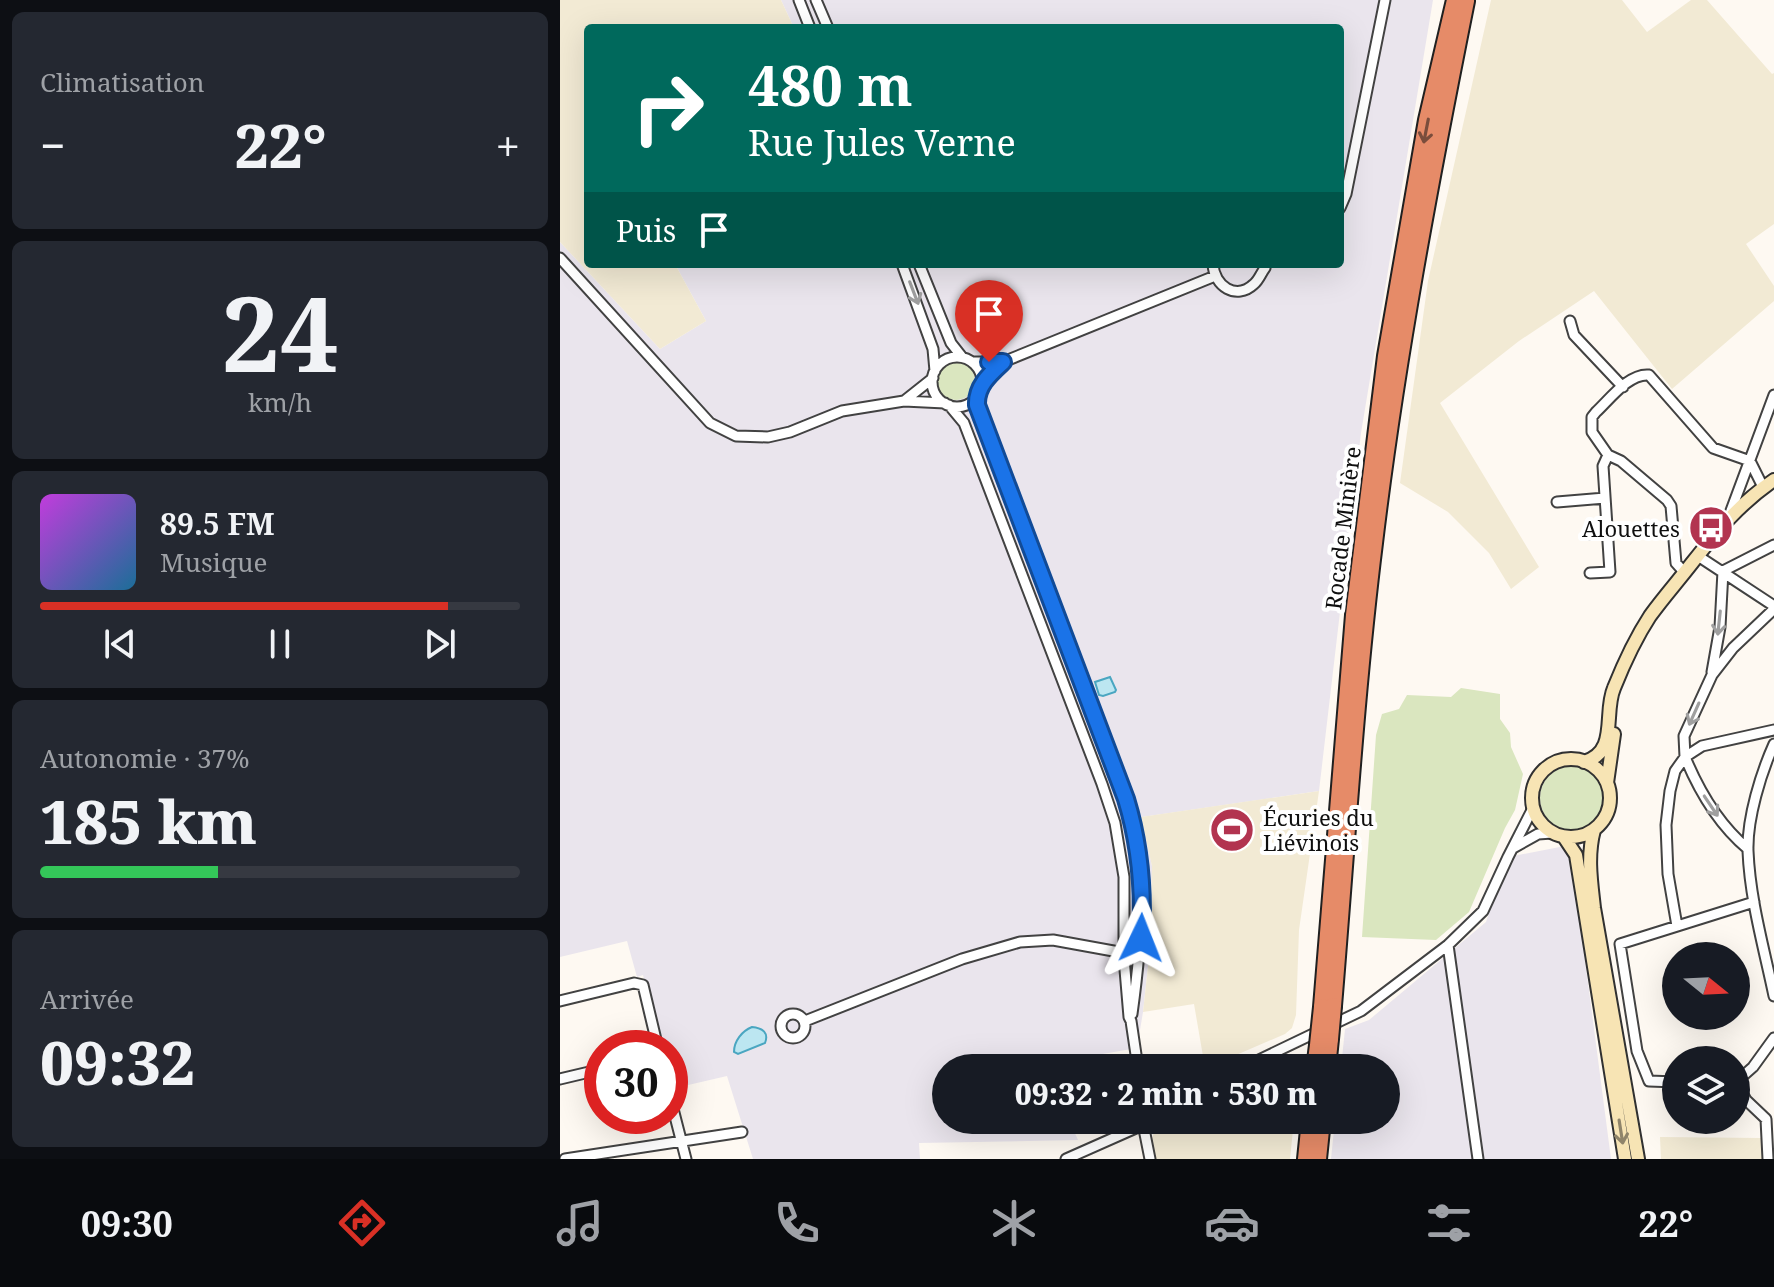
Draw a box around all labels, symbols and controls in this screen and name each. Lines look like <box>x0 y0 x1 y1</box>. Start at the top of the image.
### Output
text: 480 m <box>748 46 913 122</box>
icon: right <box>616 56 720 160</box>
text: Climatisation <box>40 64 205 100</box>
text: 22° <box>234 104 326 186</box>
text: − <box>40 115 65 175</box>
text: + <box>495 115 520 175</box>
one-way arrow <box>1417 117 1432 143</box>
text: Rue Jules Verne <box>748 118 1016 167</box>
icon: arrive <box>692 208 736 252</box>
text: Puis <box>616 210 676 251</box>
text: 24 <box>221 261 339 402</box>
one-way arrow <box>907 280 922 305</box>
pin <box>955 280 1023 362</box>
icon: arrive <box>967 292 1011 336</box>
text: km/h <box>248 384 312 420</box>
street label: Rocade Minière <box>1317 445 1367 611</box>
text: 89.5 FM <box>160 503 275 544</box>
bus stop icon: Alouettes <box>1687 504 1735 552</box>
place label: Alouettes <box>1582 513 1680 543</box>
text: Musique <box>160 544 267 580</box>
one-way arrow <box>1712 609 1727 636</box>
icon: previous <box>98 622 142 666</box>
icon: pause <box>258 622 302 666</box>
icon: next <box>418 622 462 666</box>
one-way arrow <box>1686 701 1701 726</box>
text: Autonomie · 37% <box>40 740 249 776</box>
text: 185 km <box>40 780 257 862</box>
one-way arrow <box>1703 795 1719 817</box>
place label: Écuries du Liévinois <box>1263 802 1374 857</box>
sports icon: Écuries du Liévinois <box>1208 806 1256 854</box>
position arrow <box>1099 896 1183 980</box>
north arrow <box>1662 942 1750 1030</box>
map controls <box>1662 942 1750 1134</box>
text: Arrivée <box>40 981 134 1017</box>
text: 09:32 <box>40 1021 195 1103</box>
speed limit sign: 30 <box>584 1030 688 1134</box>
button: layers <box>1662 1046 1750 1134</box>
text: 09:32 · 2 min · 530 m <box>1015 1073 1317 1114</box>
one-way arrow <box>1614 1119 1629 1144</box>
icon: directions <box>334 1195 390 1251</box>
icon: music <box>552 1195 608 1251</box>
icon: phone <box>769 1195 825 1251</box>
icon: climate <box>986 1195 1042 1251</box>
icon: car <box>1204 1195 1260 1251</box>
icon: filters <box>1421 1195 1477 1251</box>
text: 09:30 <box>81 1199 173 1248</box>
text: 22° <box>1638 1199 1693 1248</box>

